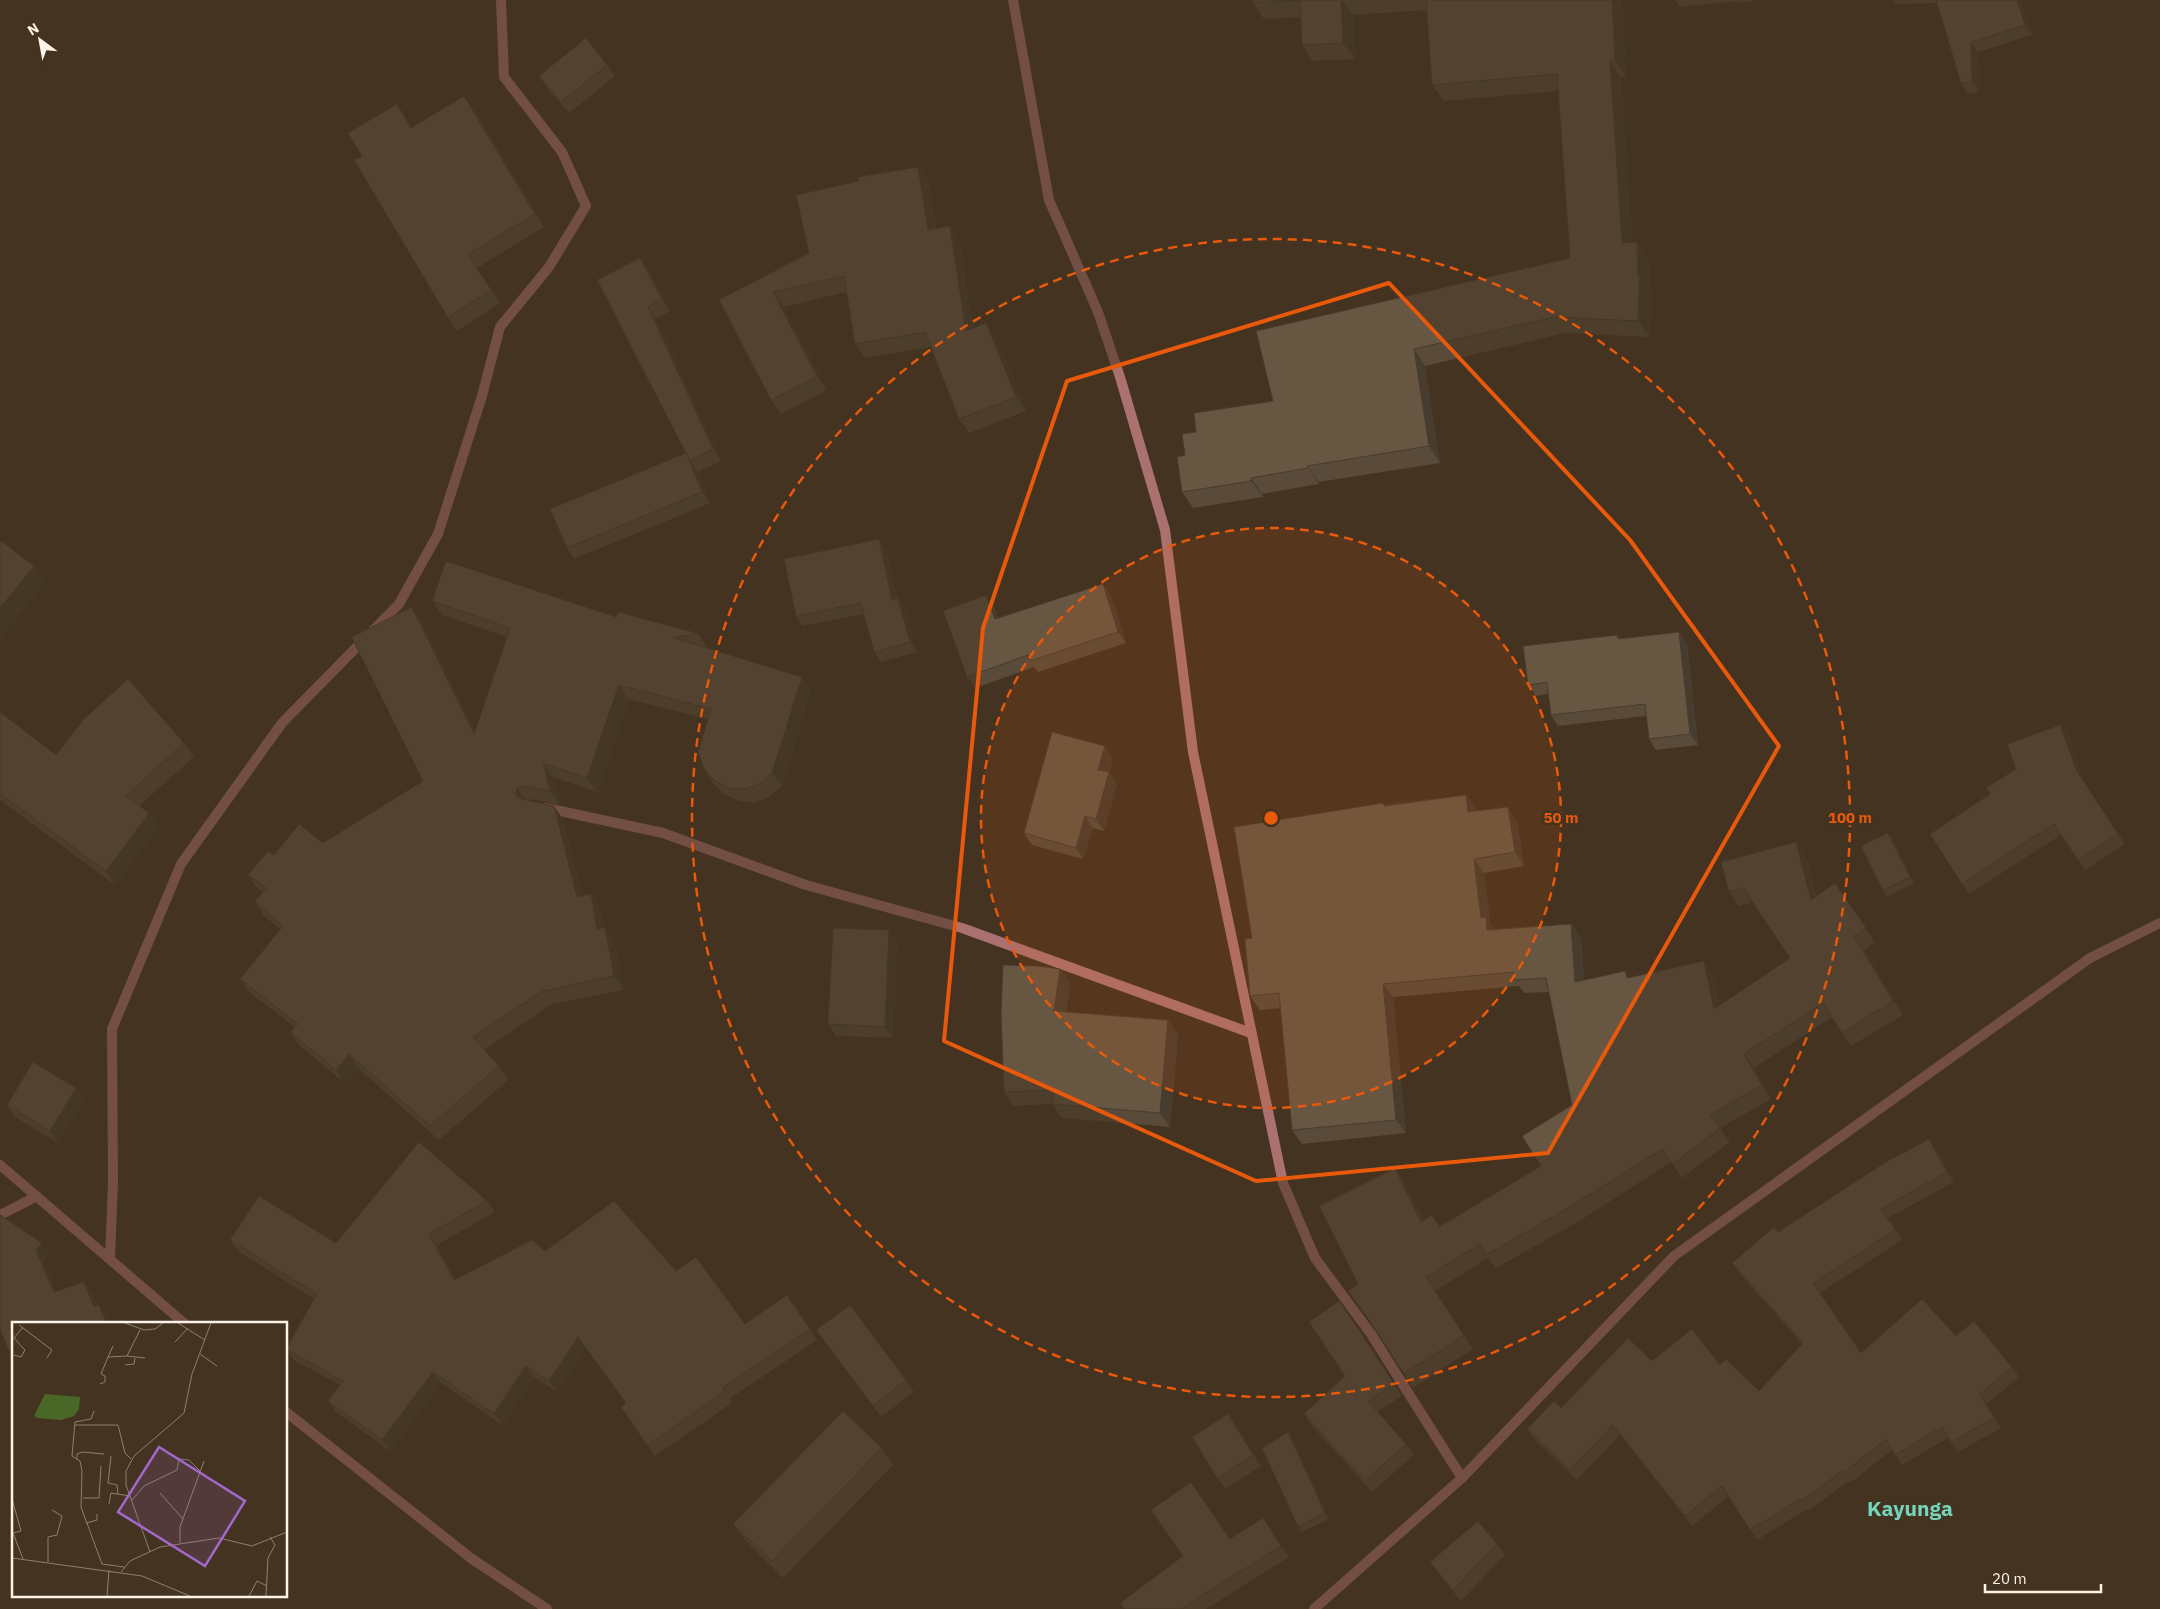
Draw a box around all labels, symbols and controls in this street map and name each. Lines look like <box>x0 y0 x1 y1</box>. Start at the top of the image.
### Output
north arrow <box>15 15 65 65</box>
text: N <box>24 19 42 39</box>
text: 50 m <box>1544 808 1578 827</box>
text: 100 m <box>1828 808 1872 827</box>
centre of rings <box>1262 809 1280 827</box>
inset map <box>12 1322 288 1596</box>
district label: Kayunga <box>1867 1494 1953 1522</box>
scale bar <box>1985 1562 2101 1594</box>
text: 20 m <box>1992 1569 2027 1588</box>

